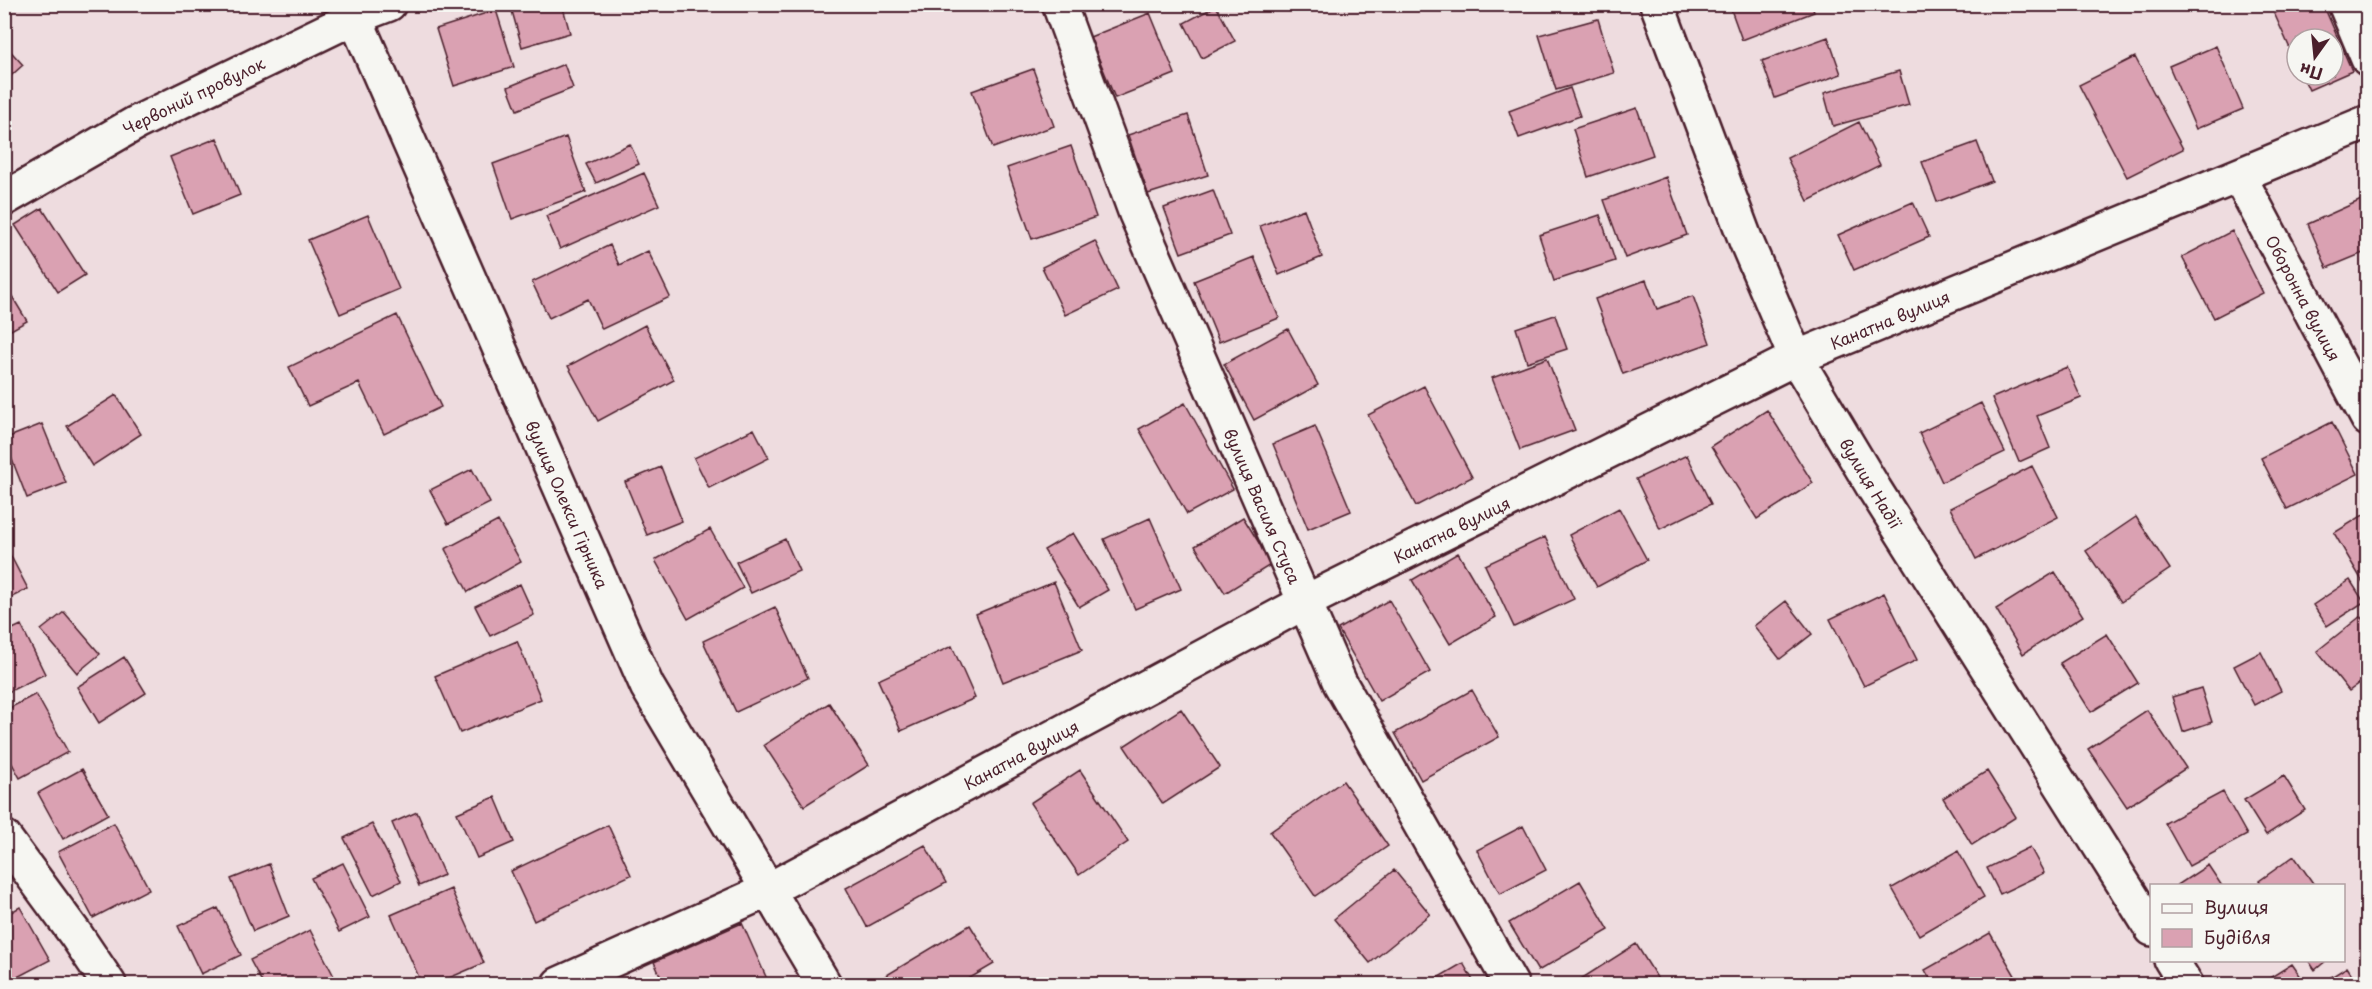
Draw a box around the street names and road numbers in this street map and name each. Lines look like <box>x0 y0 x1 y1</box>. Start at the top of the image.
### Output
street label: Червоний провулок <box>118 50 269 140</box>
street label: Оборонна вулиця <box>2260 231 2347 365</box>
street label: Канатна вулиця <box>1826 284 1953 355</box>
street label: вулиця Олекси Гірника <box>520 417 615 592</box>
street label: вулиця Василя Стуса <box>1219 424 1307 588</box>
street label: вулиця Надії <box>1834 433 1908 533</box>
street label: Канатна вулиця <box>1389 490 1514 568</box>
street label: Канатна вулиця <box>959 714 1083 795</box>

